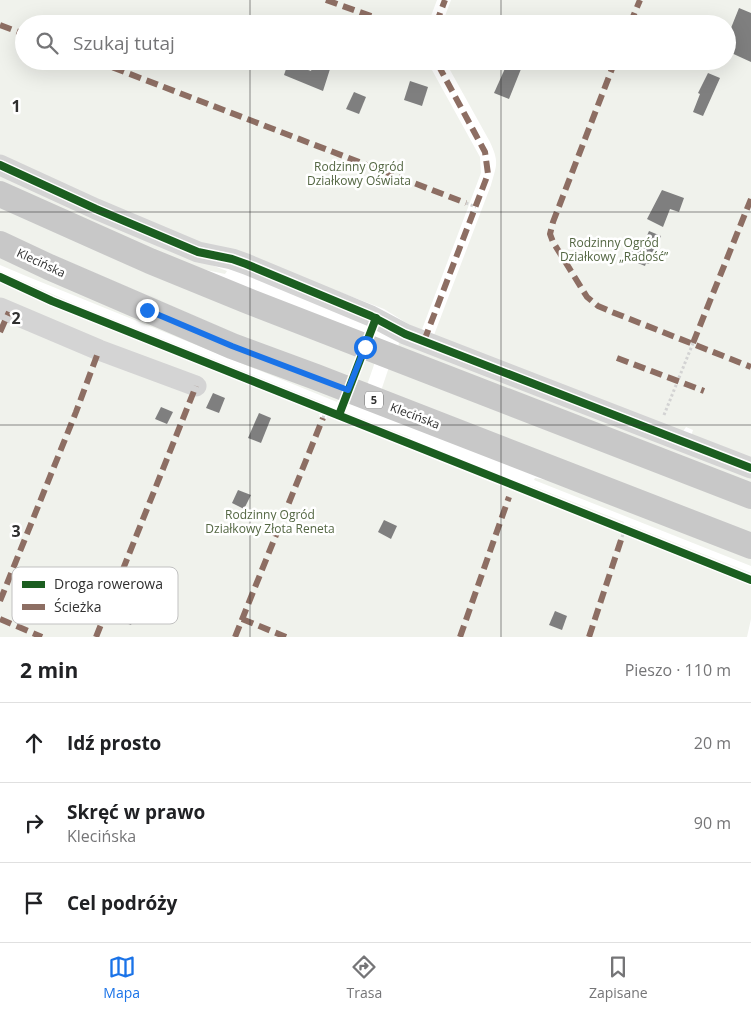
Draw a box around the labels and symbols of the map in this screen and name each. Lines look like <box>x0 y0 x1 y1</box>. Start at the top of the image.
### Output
text: 1 <box>11 95 21 117</box>
park label: Rodzinny Ogród Działkowy Oświata <box>307 158 411 189</box>
park label: Rodzinny Ogród Działkowy „Radość” <box>560 234 669 265</box>
street label: Klecińska <box>14 244 68 281</box>
route end <box>136 299 159 322</box>
text: 2 <box>11 307 21 329</box>
route start <box>354 336 377 359</box>
road number: 5 <box>365 392 383 408</box>
street label: Klecińska <box>388 398 442 433</box>
park label: Rodzinny Ogród Działkowy Złota Reneta <box>205 506 335 537</box>
text: 3 <box>11 520 21 542</box>
legend <box>12 567 178 624</box>
text: Droga rowerowa <box>54 574 163 593</box>
text: Ścieżka <box>54 597 101 616</box>

